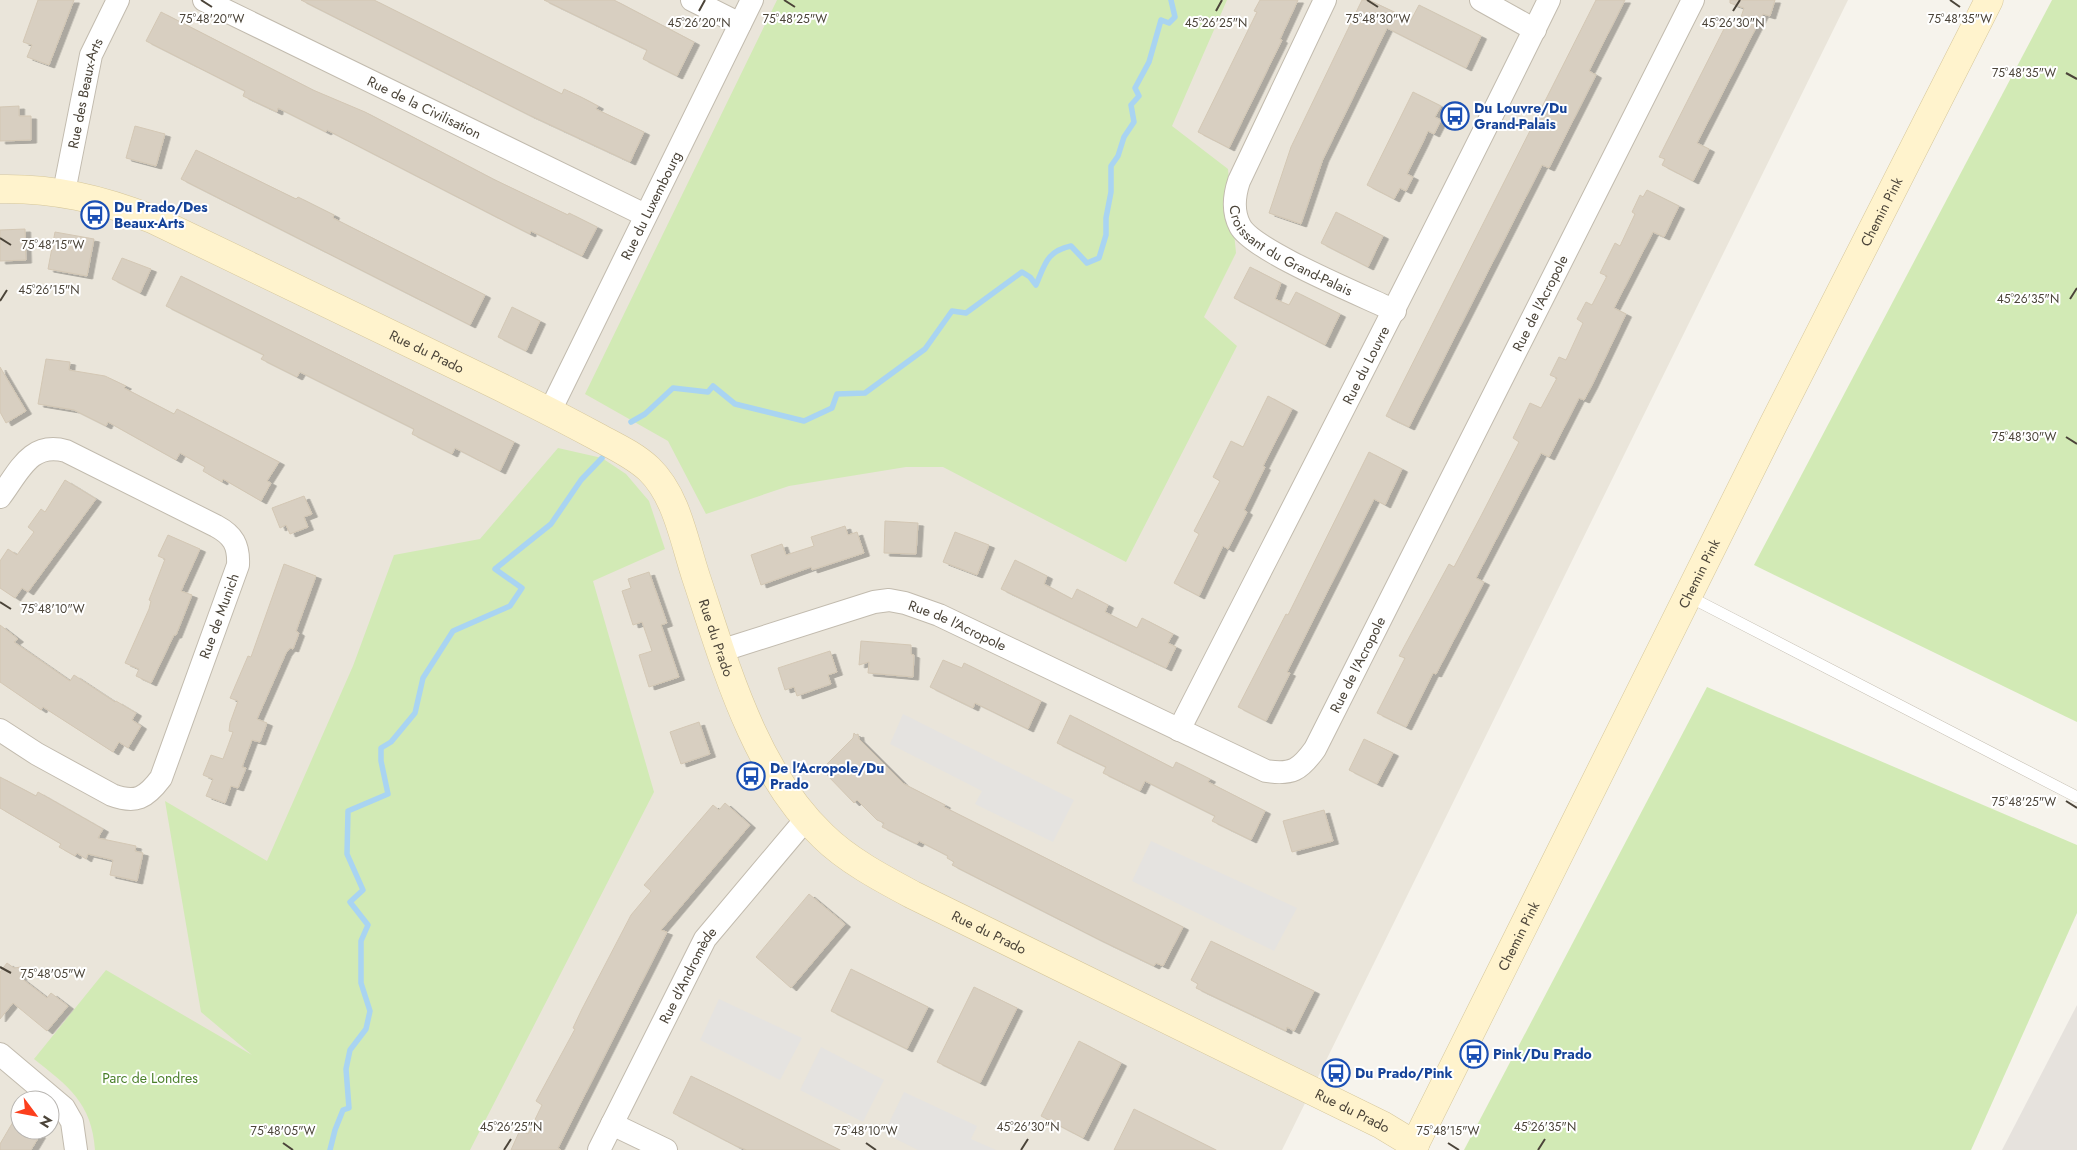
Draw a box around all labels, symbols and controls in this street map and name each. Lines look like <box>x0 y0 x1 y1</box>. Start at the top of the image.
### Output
text: 75°48'20"W <box>180 10 245 28</box>
text: 75°48'25"W <box>763 10 827 28</box>
text: 75°48'30"W <box>1346 10 1410 28</box>
text: 75°48'35"W <box>1928 10 1992 28</box>
text: 45°26'20"N <box>667 14 731 32</box>
text: 45°26'25"N <box>1185 14 1247 32</box>
text: 45°26'30"N <box>1702 14 1764 32</box>
street label: Rue des Beaux-Arts <box>63 34 108 150</box>
text: 75°48'35"W <box>1992 64 2056 82</box>
street label: Rue de la Civilisation <box>364 71 485 144</box>
place label: Du Louvre/Du Grand-Palais <box>1474 98 1567 134</box>
bus stop icon: Du Louvre/Du Grand-Palais <box>1440 101 1470 131</box>
street label: Rue du Luxembourg <box>616 148 686 263</box>
street label: Chemin Pink <box>1855 173 1908 250</box>
place label: Du Prado/Des Beaux-Arts <box>114 197 208 233</box>
bus stop icon: Du Prado/Des Beaux-Arts <box>80 200 110 230</box>
street label: Croissant du Grand-Palais <box>1224 204 1356 301</box>
text: 75°48'15"W <box>21 236 85 254</box>
street label: Rue de l'Acropole <box>1507 252 1573 355</box>
text: 45°26'15"N <box>18 281 80 299</box>
text: 45°26'35"N <box>1997 290 2059 308</box>
street label: Rue du Louvre <box>1338 322 1394 408</box>
street label: Rue du Prado <box>386 325 468 378</box>
text: 75°48'30"W <box>1992 428 2056 446</box>
street label: Chemin Pink <box>1673 535 1725 612</box>
street label: Rue de Munich <box>194 570 244 662</box>
street label: Rue de l'Acropole <box>906 595 1010 656</box>
street label: Rue du Prado <box>694 596 739 680</box>
text: 75°48'10"W <box>21 600 85 618</box>
street label: Rue de l'Acropole <box>1325 613 1390 716</box>
place label: De l'Acropole/Du Prado <box>770 758 884 794</box>
bus stop icon: De l'Acropole/Du Prado <box>736 761 766 791</box>
text: 75°48'25"W <box>1992 793 2056 811</box>
street label: Chemin Pink <box>1493 897 1545 974</box>
street label: Rue du Prado <box>948 905 1030 959</box>
street label: Rue d'Andromède <box>654 922 721 1027</box>
text: 75°48'05"W <box>21 965 86 983</box>
bus stop icon: Pink/Du Prado <box>1459 1039 1489 1069</box>
place label: Pink/Du Prado <box>1493 1044 1592 1064</box>
bus stop icon: Du Prado/Pink <box>1321 1058 1351 1088</box>
place label: Du Prado/Pink <box>1355 1063 1453 1083</box>
park label: Parc de Londres <box>102 1068 198 1088</box>
street label: Rue du Prado <box>1312 1084 1394 1138</box>
north arrow <box>10 1090 60 1140</box>
text: N <box>35 1112 57 1132</box>
text: 45°26'25"N <box>480 1118 542 1136</box>
text: 45°26'30"N <box>997 1118 1059 1136</box>
text: 45°26'35"N <box>1514 1118 1576 1136</box>
text: 75°48'05"W <box>251 1122 316 1140</box>
text: 75°48'10"W <box>834 1122 898 1140</box>
text: 75°48'15"W <box>1416 1122 1480 1140</box>

